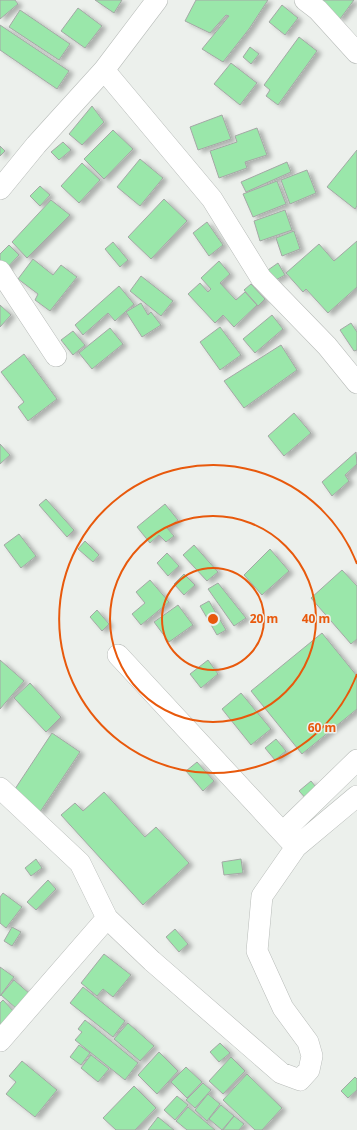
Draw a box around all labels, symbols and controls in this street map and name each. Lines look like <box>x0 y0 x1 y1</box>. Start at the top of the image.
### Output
text: 20 m <box>250 610 278 627</box>
text: 40 m <box>302 610 330 627</box>
centre of rings <box>206 612 220 626</box>
text: 60 m <box>308 719 336 736</box>

